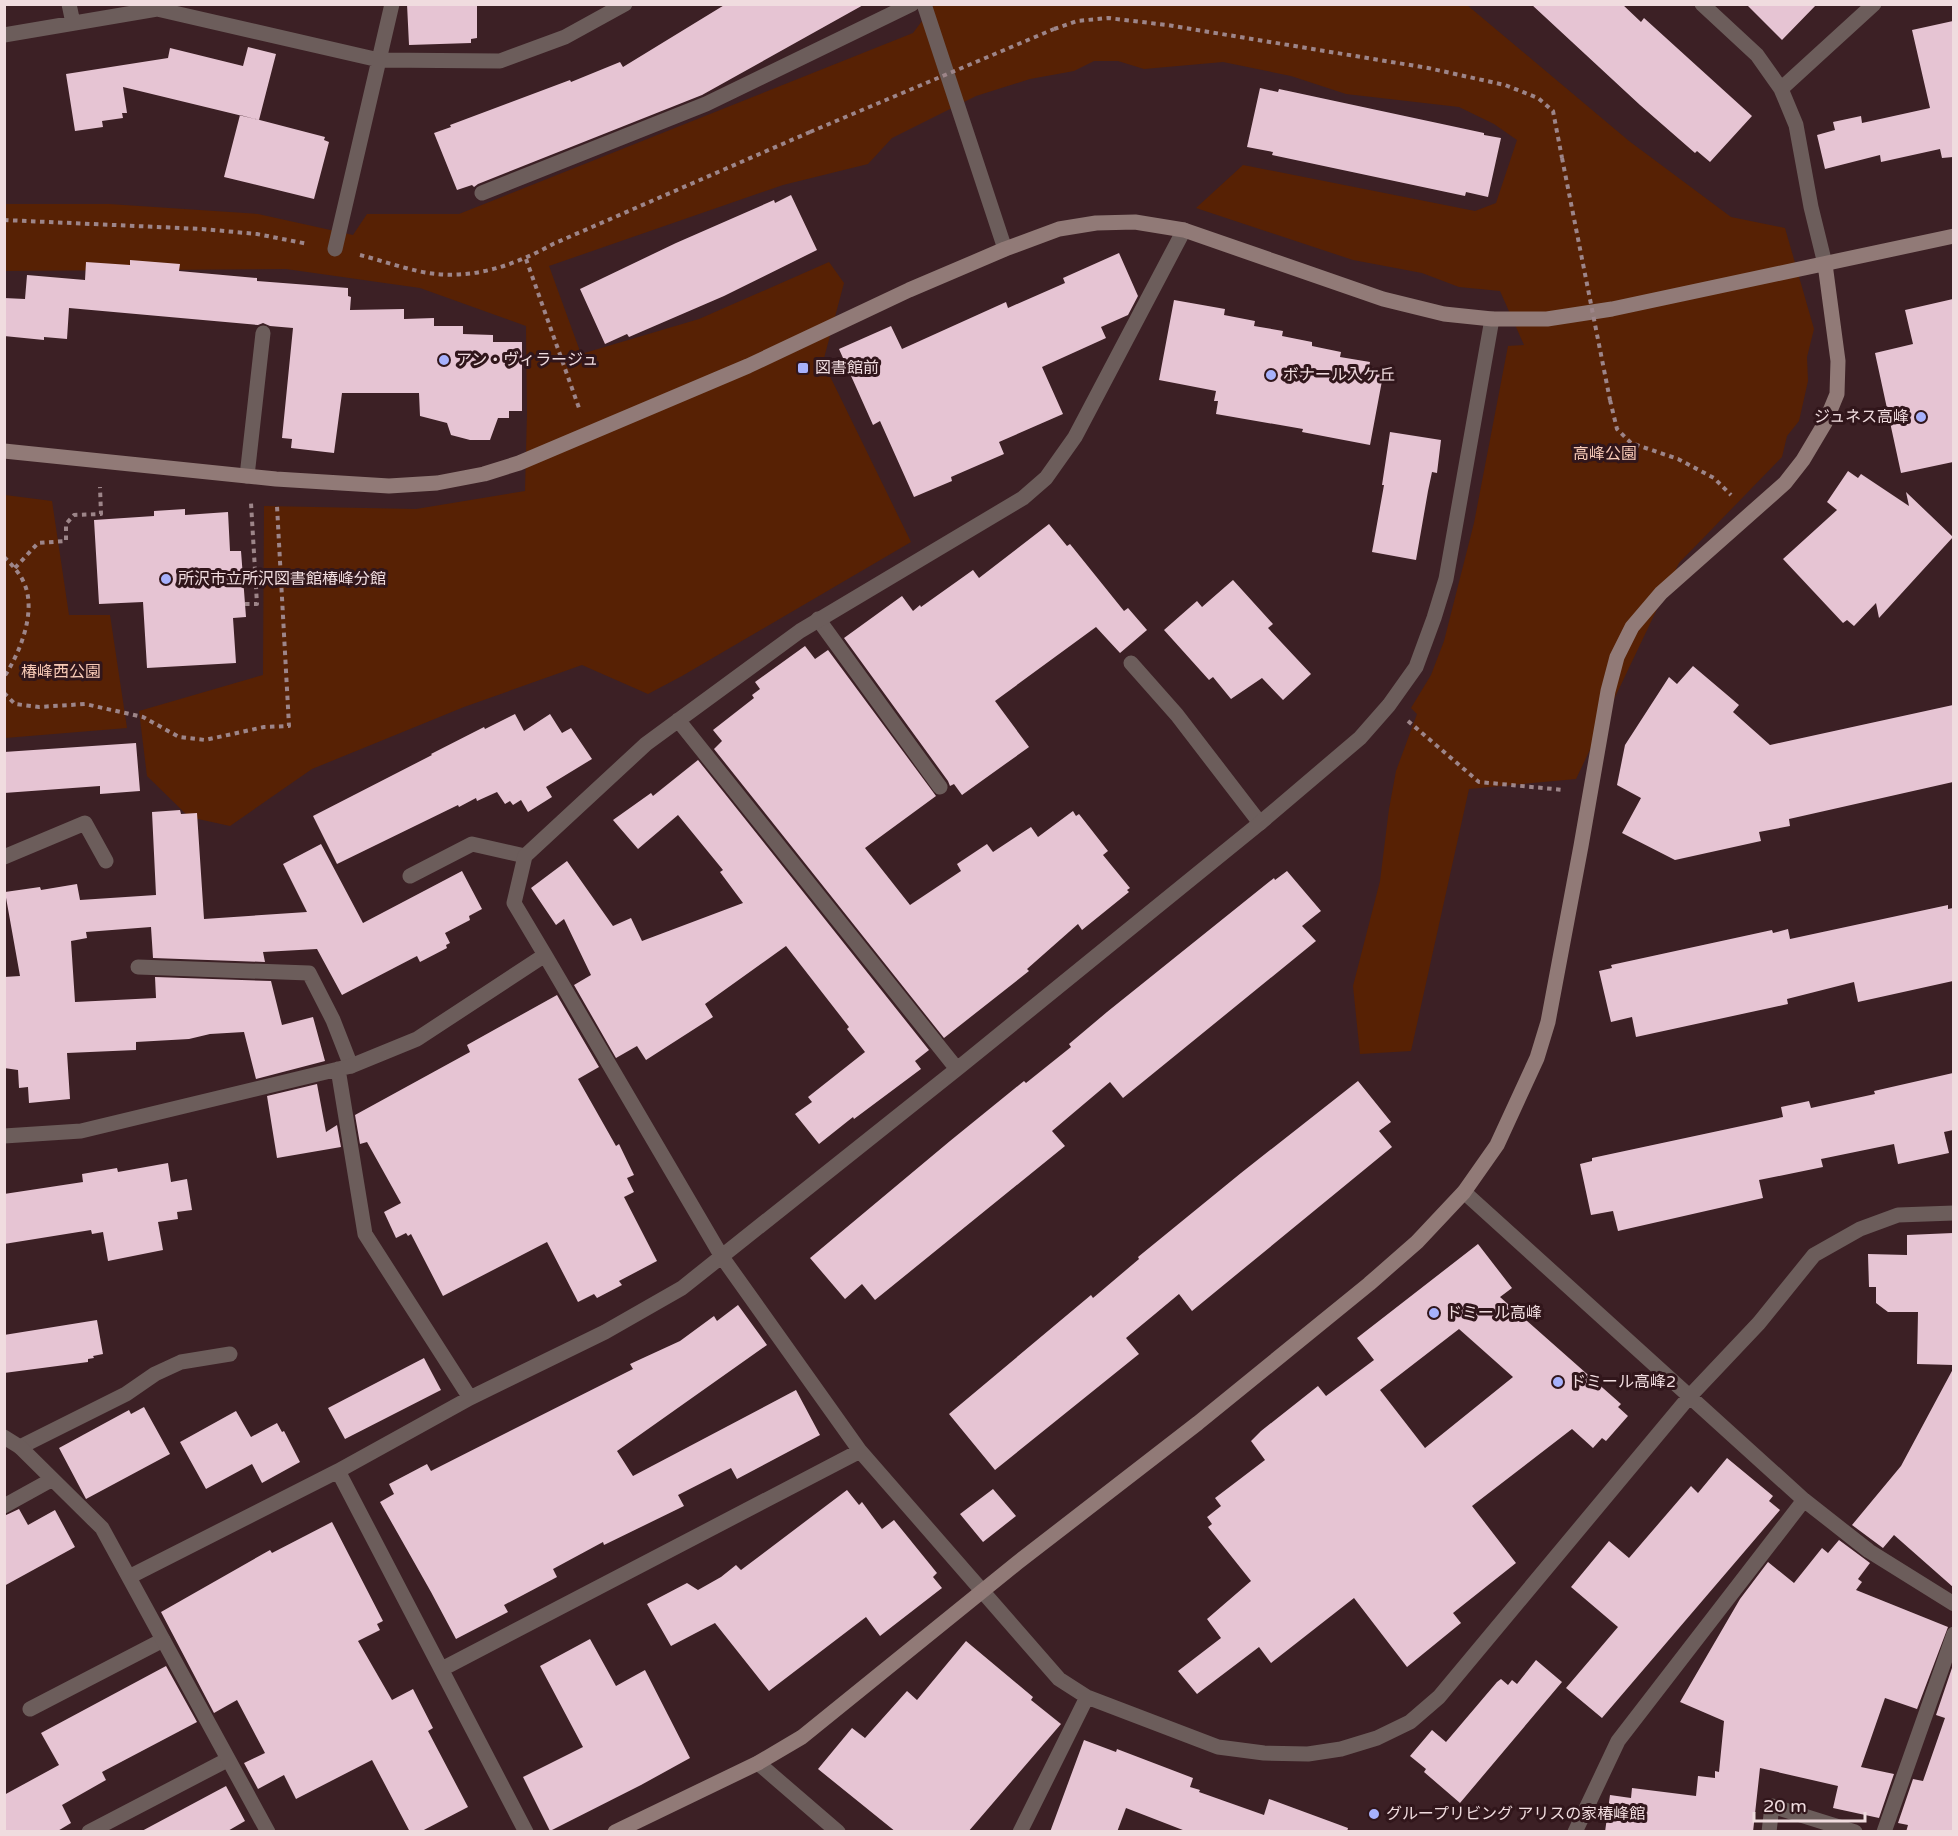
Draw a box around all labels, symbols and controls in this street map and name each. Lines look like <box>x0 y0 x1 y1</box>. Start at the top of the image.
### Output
place label: アン・ヴィラージュ <box>456 350 598 370</box>
marker: アン・ヴィラージュ <box>437 353 451 367</box>
place label: 図書館前 <box>815 358 879 378</box>
marker: 図書館前 <box>796 361 810 375</box>
place label: ボナール入ケ丘 <box>1283 365 1395 385</box>
marker: ボナール入ケ丘 <box>1264 368 1278 382</box>
place label: ジュネス高峰 <box>1814 407 1909 427</box>
marker: ジュネス高峰 <box>1914 410 1928 424</box>
park label: 高峰公園 <box>1573 444 1637 464</box>
place label: 所沢市立所沢図書館椿峰分館 <box>178 569 386 589</box>
marker: 所沢市立所沢図書館椿峰分館 <box>159 572 173 586</box>
park label: 椿峰西公園 <box>21 662 101 682</box>
place label: ドミール高峰 <box>1446 1303 1542 1323</box>
marker: ドミール高峰 <box>1427 1306 1441 1320</box>
place label: ドミール高峰2 <box>1570 1372 1676 1392</box>
marker: ドミール高峰2 <box>1551 1375 1565 1389</box>
scale bar <box>1754 1785 1865 1823</box>
text: 20 m <box>1763 1795 1807 1817</box>
place label: グループリビング アリスの家椿峰館 <box>1386 1804 1645 1824</box>
marker: グループリビング アリスの家椿峰館 <box>1367 1807 1381 1821</box>

